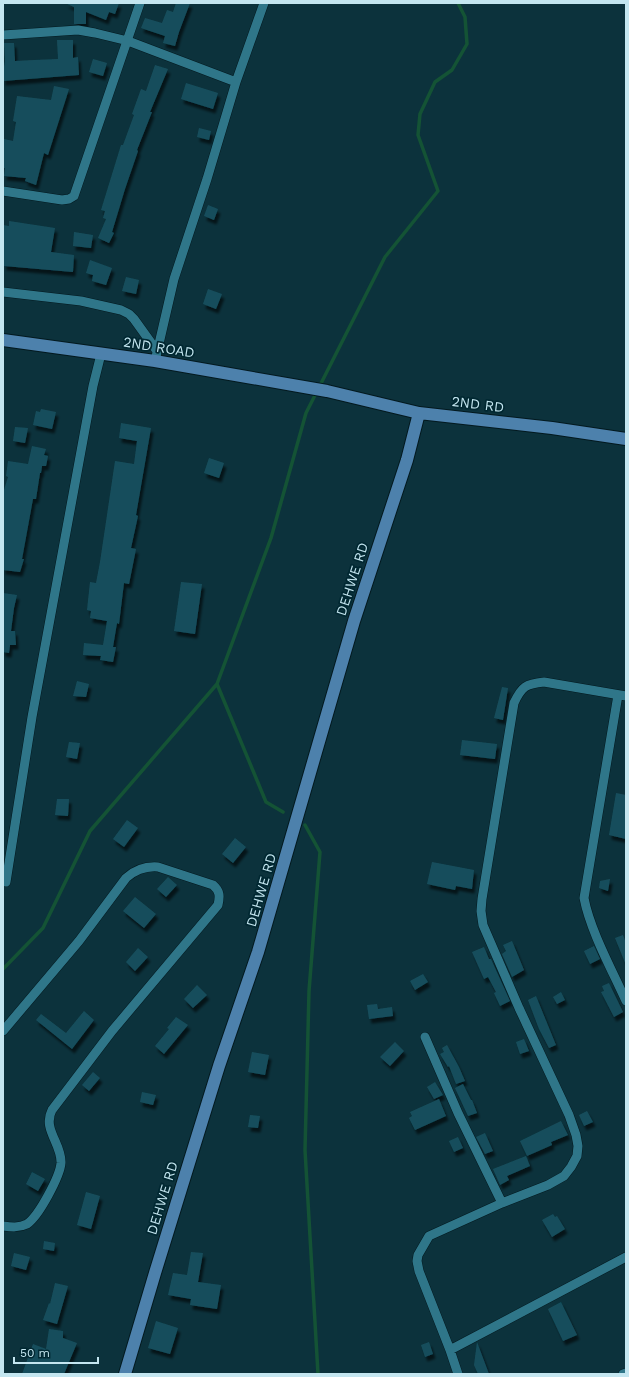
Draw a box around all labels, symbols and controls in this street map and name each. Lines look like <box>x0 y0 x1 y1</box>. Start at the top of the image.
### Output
street label: 2ND ROAD <box>122 333 196 361</box>
street label: 2ND RD <box>451 393 505 415</box>
street label: DEHWE RD <box>333 540 371 618</box>
street label: DEHWE RD <box>243 851 279 929</box>
street label: DEHWE RD <box>143 1159 181 1237</box>
scale bar <box>14 1339 98 1365</box>
text: 50 m <box>20 1346 50 1360</box>

